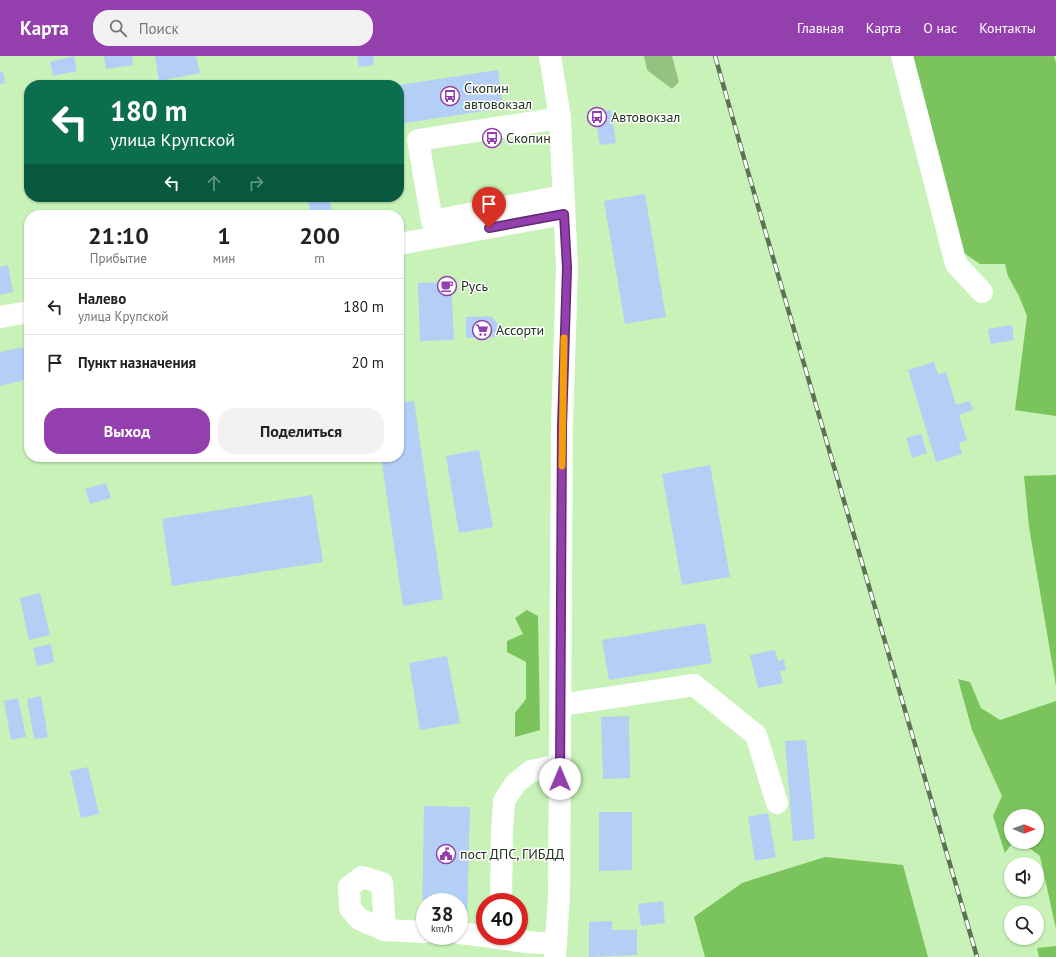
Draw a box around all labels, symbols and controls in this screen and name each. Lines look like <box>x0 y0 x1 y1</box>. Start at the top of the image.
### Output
search box <box>93 10 373 46</box>
text: Карта <box>20 16 69 40</box>
icon: search <box>107 17 129 39</box>
text: Поиск <box>139 19 179 38</box>
text: Главная <box>797 19 844 37</box>
text: Карта <box>866 19 901 37</box>
text: О нас <box>923 19 957 37</box>
text: Контакты <box>979 19 1036 37</box>
place label: Скопин автовокзал <box>464 79 532 113</box>
bus stop icon: Скопин автовокзал <box>439 85 461 107</box>
text: 180 m <box>110 92 187 129</box>
icon: left <box>44 96 96 148</box>
bus stop icon: Автовокзал <box>586 106 608 128</box>
place label: Автовокзал <box>611 108 680 126</box>
bus stop icon: Скопин <box>481 127 503 149</box>
text: улица Крупской <box>110 128 235 151</box>
place label: Скопин <box>506 129 551 147</box>
icon: left <box>161 172 183 194</box>
icon: ahead <box>203 172 225 194</box>
icon: right <box>245 172 267 194</box>
pin <box>472 187 506 228</box>
icon: arrive <box>478 193 500 215</box>
text: 21:10 <box>88 220 149 251</box>
text: 1 <box>217 220 231 251</box>
text: 200 <box>299 220 340 251</box>
text: Прибытие <box>90 250 147 267</box>
text: мин <box>213 250 235 267</box>
text: m <box>314 250 325 267</box>
cafe icon: Русь <box>436 275 458 297</box>
place label: Русь <box>461 277 489 295</box>
text: Налево <box>78 289 126 308</box>
icon: left <box>44 296 66 318</box>
text: 180 m <box>343 297 384 316</box>
text: улица Крупской <box>78 308 168 325</box>
supermarket icon: Ассорти <box>471 319 493 341</box>
place label: Ассорти <box>496 321 544 339</box>
icon: arrive <box>44 352 66 374</box>
text: Пункт назначения <box>78 353 196 372</box>
text: 20 m <box>351 353 384 372</box>
button: Выход <box>44 408 210 454</box>
button: Поделиться <box>218 408 384 454</box>
position arrow <box>539 758 581 800</box>
north arrow <box>1004 809 1044 849</box>
map controls <box>1004 809 1044 945</box>
public building icon: пост ДПС, ГИБДД <box>435 843 457 865</box>
place label: пост ДПС, ГИБДД <box>460 845 564 863</box>
button: sound <box>1004 857 1044 897</box>
speed limit sign: 40 <box>476 893 528 945</box>
text: 38 <box>431 901 453 927</box>
button: search <box>1004 905 1044 945</box>
text: km/h <box>431 922 453 935</box>

